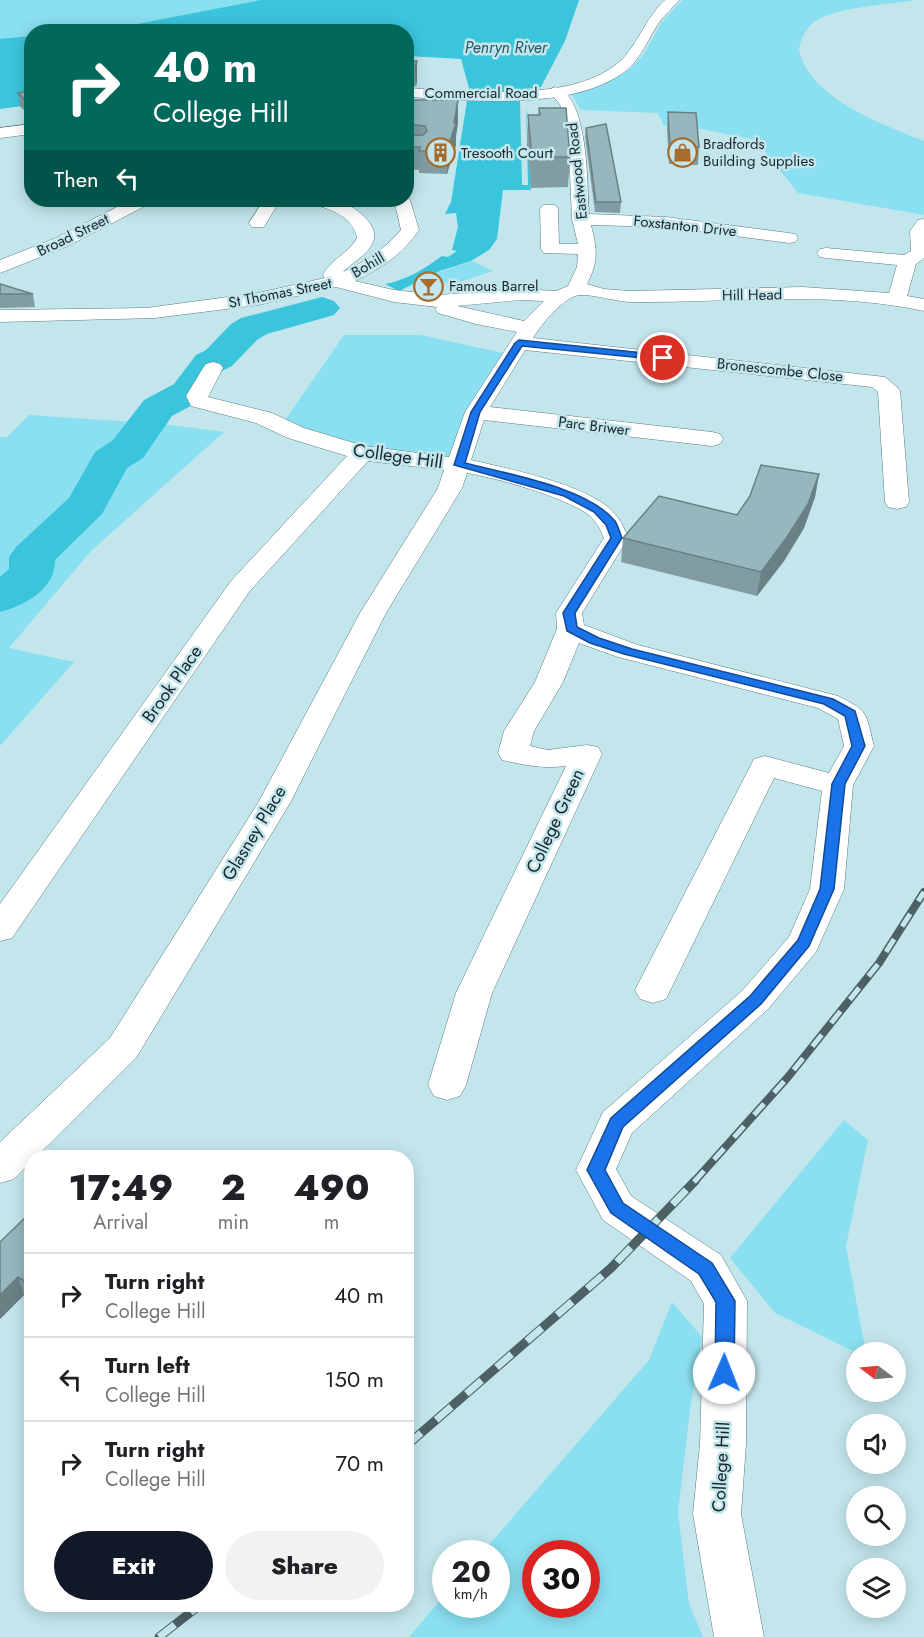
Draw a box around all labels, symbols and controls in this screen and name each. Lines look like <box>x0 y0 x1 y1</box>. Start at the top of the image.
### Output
water label: Penryn River <box>465 36 549 59</box>
text: 40 m <box>153 37 257 98</box>
icon: right <box>54 48 132 126</box>
street label: Commercial Road <box>424 82 538 104</box>
text: College Hill <box>153 93 289 132</box>
street label: Eastwood Road <box>561 122 593 220</box>
place label: Bradfords Building Supplies <box>703 133 814 172</box>
building icon: Tresooth Court <box>424 137 456 169</box>
shop icon: Bradfords Building Supplies <box>666 137 698 169</box>
place label: Tresooth Court <box>461 142 553 164</box>
icon: left <box>111 162 144 195</box>
text: Then <box>54 163 99 195</box>
street label: Broad Street <box>33 208 113 262</box>
street label: Foxstanton Drive <box>632 210 738 242</box>
street label: Bohill <box>347 247 389 283</box>
bar icon: Famous Barrel <box>412 270 444 302</box>
street label: St Thomas Street <box>227 272 334 314</box>
place label: Famous Barrel <box>449 275 538 297</box>
street label: Hill Head <box>722 283 782 307</box>
pin <box>637 332 688 383</box>
icon: arrive <box>646 341 679 374</box>
street label: Bronescombe Close <box>716 352 844 388</box>
street label: Parc Briwer <box>557 411 632 441</box>
street label: College Hill <box>351 437 445 475</box>
street label: Brook Place <box>136 640 208 728</box>
street label: College Green <box>519 765 591 877</box>
street label: Glasney Place <box>215 781 293 885</box>
text: 17:49 <box>68 1161 173 1213</box>
text: 2 <box>221 1161 246 1213</box>
text: 490 <box>294 1161 369 1213</box>
text: Arrival <box>93 1208 148 1237</box>
text: min <box>218 1208 249 1237</box>
text: m <box>324 1208 339 1237</box>
text: Turn right <box>105 1265 205 1297</box>
icon: right <box>54 1279 87 1312</box>
text: 40 m <box>334 1279 384 1311</box>
text: College Hill <box>105 1297 206 1326</box>
position arrow <box>692 1341 756 1405</box>
north arrow <box>846 1342 906 1402</box>
map controls <box>846 1342 906 1618</box>
text: Turn left <box>105 1349 190 1381</box>
icon: left <box>54 1363 87 1396</box>
text: 150 m <box>325 1363 384 1395</box>
text: College Hill <box>105 1381 206 1410</box>
button: sound <box>846 1414 906 1474</box>
street label: College Hill <box>706 1421 736 1513</box>
text: Turn right <box>105 1433 205 1465</box>
icon: right <box>54 1447 87 1480</box>
text: 70 m <box>335 1447 384 1479</box>
text: College Hill <box>105 1465 206 1494</box>
button: search <box>846 1486 906 1546</box>
button: Exit <box>54 1531 213 1600</box>
button: Share <box>225 1531 384 1600</box>
speed limit sign: 30 <box>522 1540 600 1618</box>
text: 20 <box>451 1550 491 1593</box>
button: layers <box>846 1558 906 1618</box>
text: km/h <box>454 1583 488 1605</box>

